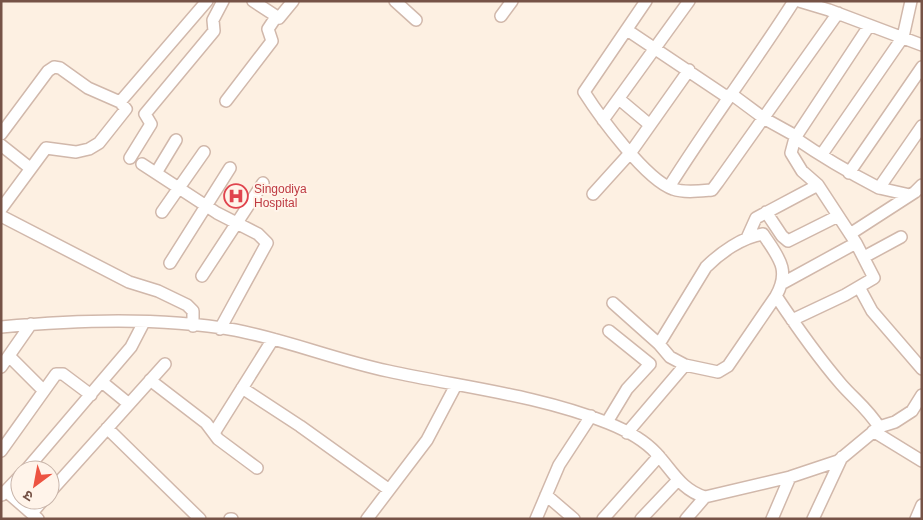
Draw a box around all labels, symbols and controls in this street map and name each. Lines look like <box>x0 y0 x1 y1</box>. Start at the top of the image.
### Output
place label: Singodiya Hospital <box>254 182 307 210</box>
hospital icon: Singodiya Hospital <box>223 183 249 209</box>
north arrow <box>10 460 60 510</box>
text: उ <box>20 487 36 505</box>

